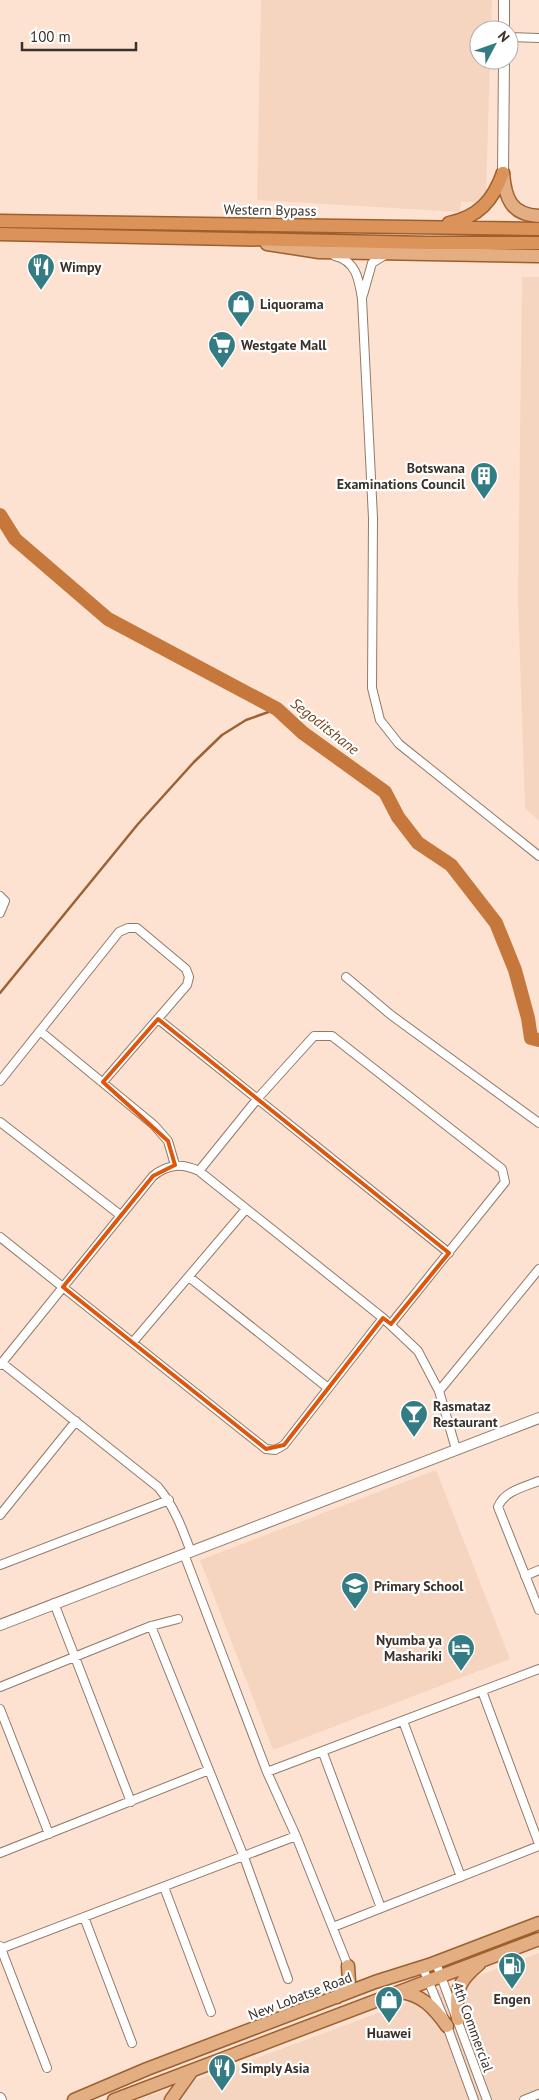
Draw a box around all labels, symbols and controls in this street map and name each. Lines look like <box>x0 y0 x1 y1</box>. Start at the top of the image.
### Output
scale bar <box>22 20 136 52</box>
north arrow <box>469 20 519 70</box>
text: 100 m <box>30 27 71 46</box>
text: N <box>494 27 514 46</box>
street label: Western Bypass <box>223 200 317 220</box>
restaurant icon: Wimpy <box>26 252 56 291</box>
place label: Wimpy <box>60 258 101 276</box>
shop icon: Liquorama <box>226 289 256 328</box>
place label: Liquorama <box>260 295 324 313</box>
supermarket icon: Westgate Mall <box>207 330 237 369</box>
place label: Westgate Mall <box>241 336 327 354</box>
place label: Botswana Examinations Council <box>337 459 466 493</box>
building icon: Botswana Examinations Council <box>469 461 499 500</box>
water label: Segoditshane <box>287 693 363 759</box>
place label: Rasmataz Restaurant <box>433 1397 498 1431</box>
bar icon: Rasmataz Restaurant <box>399 1399 429 1438</box>
school or university icon: Primary School <box>340 1571 370 1610</box>
place label: Primary School <box>374 1577 464 1595</box>
place label: Nyumba ya Mashariki <box>376 1631 442 1665</box>
hotel icon: Nyumba ya Mashariki <box>446 1633 476 1672</box>
fuel station icon: Engen <box>497 1951 527 1990</box>
street label: New Lobatse Road <box>246 1968 354 2024</box>
street label: 4th Commercial <box>448 1980 498 2074</box>
shop icon: Huawei <box>374 1985 404 2024</box>
place label: Engen <box>493 1990 531 2008</box>
place label: Huawei <box>367 2024 411 2042</box>
restaurant icon: Simply Asia <box>207 2053 237 2092</box>
place label: Simply Asia <box>241 2059 309 2077</box>

